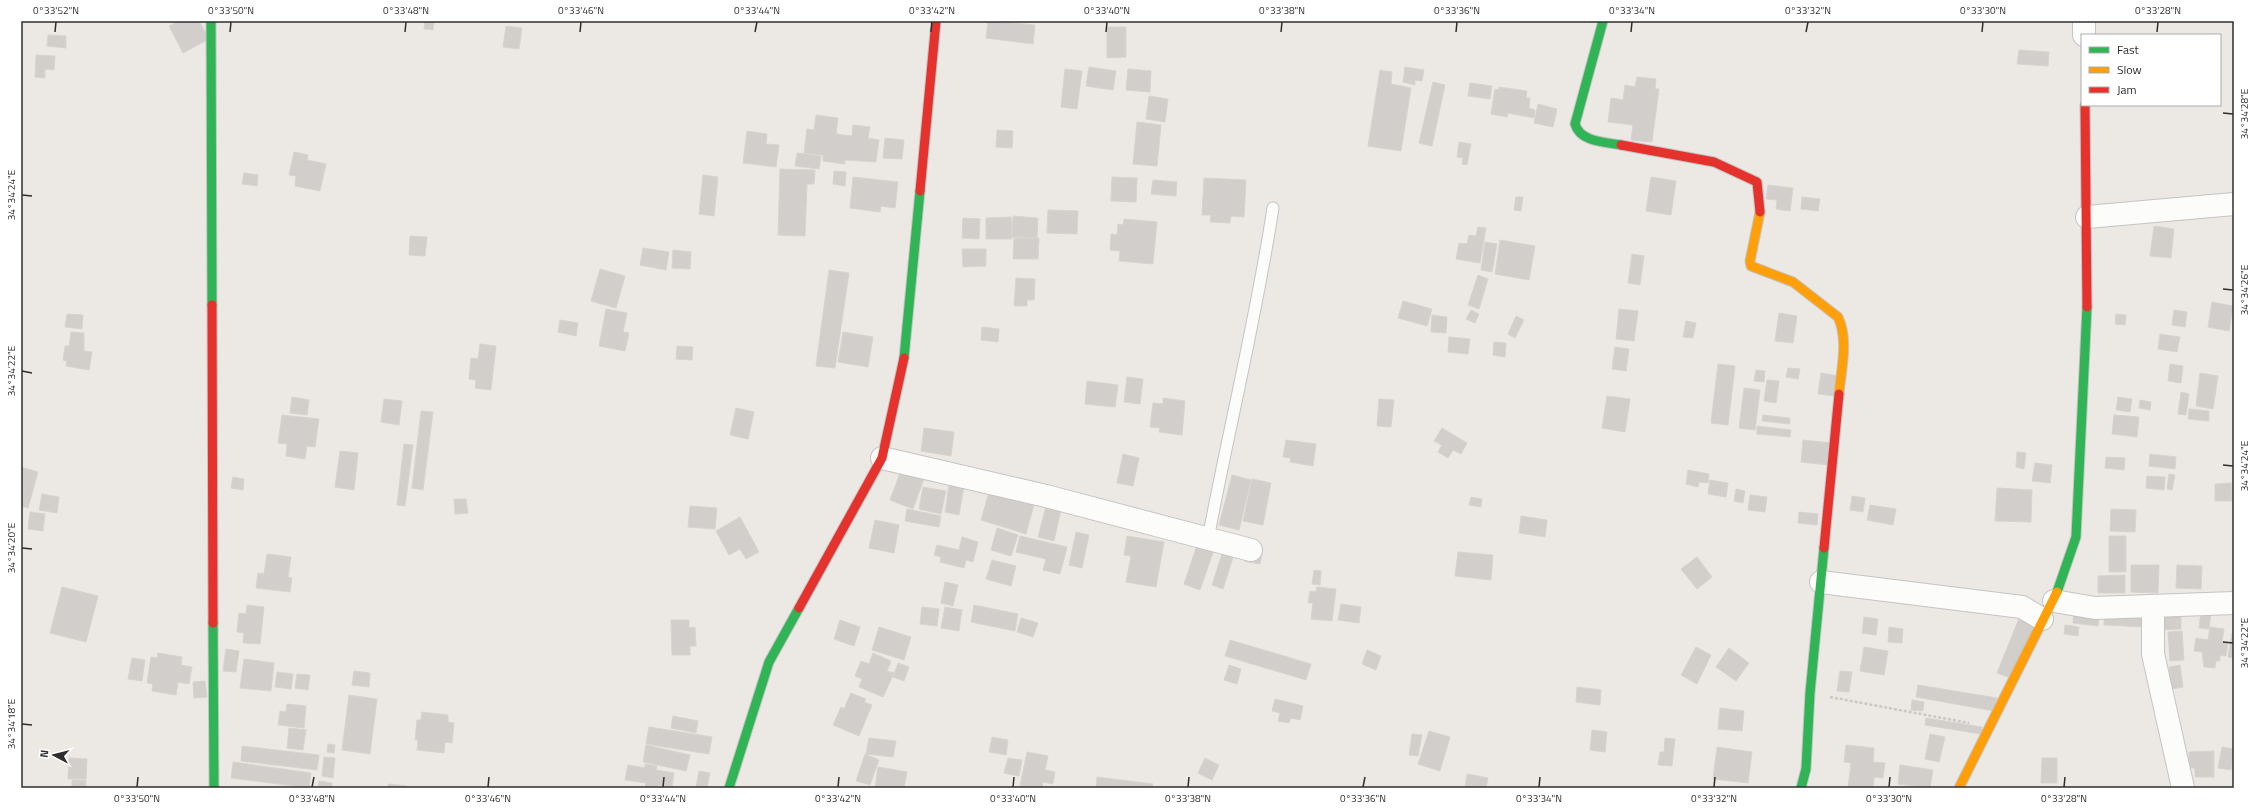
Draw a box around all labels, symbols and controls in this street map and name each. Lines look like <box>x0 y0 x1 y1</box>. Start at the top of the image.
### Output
text: 0°33'52"N <box>33 3 79 18</box>
text: 0°33'50"N <box>208 3 254 18</box>
text: 0°33'48"N <box>383 3 429 18</box>
text: 0°33'46"N <box>558 3 604 18</box>
text: 0°33'44"N <box>734 3 780 18</box>
text: 0°33'42"N <box>909 3 955 18</box>
text: 0°33'40"N <box>1084 3 1130 18</box>
text: 0°33'38"N <box>1259 3 1305 18</box>
text: 0°33'36"N <box>1434 3 1480 18</box>
text: 0°33'34"N <box>1609 3 1655 18</box>
text: 0°33'32"N <box>1785 3 1831 18</box>
text: 0°33'30"N <box>1960 3 2006 18</box>
text: 0°33'28"N <box>2135 3 2181 18</box>
legend <box>2081 34 2221 106</box>
text: Fast <box>2117 40 2140 59</box>
text: Slow <box>2117 60 2142 79</box>
text: Jam <box>2117 80 2137 99</box>
text: 34°34'28"E <box>2237 88 2252 139</box>
text: 34°34'24"E <box>4 169 19 220</box>
text: 34°34'26"E <box>2237 264 2252 315</box>
text: 34°34'22"E <box>4 345 19 396</box>
text: 34°34'24"E <box>2237 440 2252 491</box>
text: 34°34'20"E <box>4 522 19 573</box>
text: 34°34'22"E <box>2237 617 2252 668</box>
text: 34°34'18"E <box>4 698 19 749</box>
north arrow <box>34 735 74 775</box>
text: N <box>36 749 52 759</box>
text: 0°33'50"N <box>114 791 160 806</box>
text: 0°33'48"N <box>289 791 335 806</box>
text: 0°33'46"N <box>465 791 511 806</box>
text: 0°33'44"N <box>640 791 686 806</box>
text: 0°33'42"N <box>815 791 861 806</box>
text: 0°33'40"N <box>990 791 1036 806</box>
text: 0°33'38"N <box>1165 791 1211 806</box>
text: 0°33'36"N <box>1340 791 1386 806</box>
text: 0°33'34"N <box>1516 791 1562 806</box>
text: 0°33'32"N <box>1691 791 1737 806</box>
text: 0°33'30"N <box>1866 791 1912 806</box>
text: 0°33'28"N <box>2041 791 2087 806</box>

